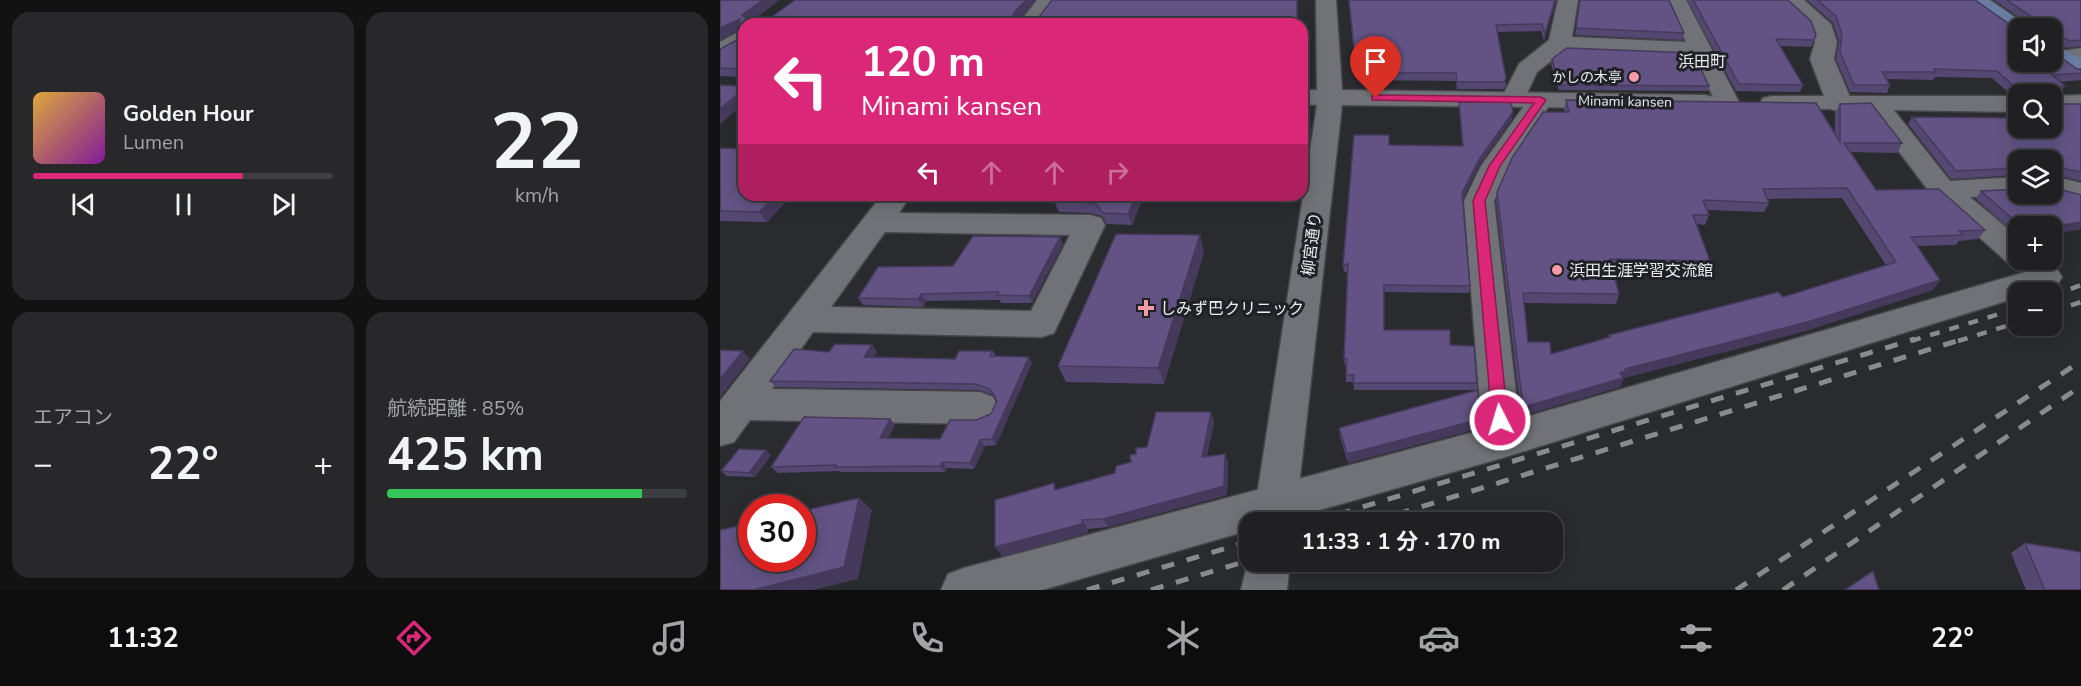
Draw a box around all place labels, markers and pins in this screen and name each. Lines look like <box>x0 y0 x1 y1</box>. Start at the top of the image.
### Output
pin <box>1350 36 1401 98</box>
place label: かしの木亭 <box>1552 68 1622 87</box>
marker: かしの木亭 <box>1627 70 1641 84</box>
place label: 浜田生涯学習交流館 <box>1569 260 1713 282</box>
marker: 浜田生涯学習交流館 <box>1550 263 1564 277</box>
place label: しみず巴クリニック <box>1160 298 1304 320</box>
marker: しみず巴クリニック <box>1137 299 1155 317</box>

